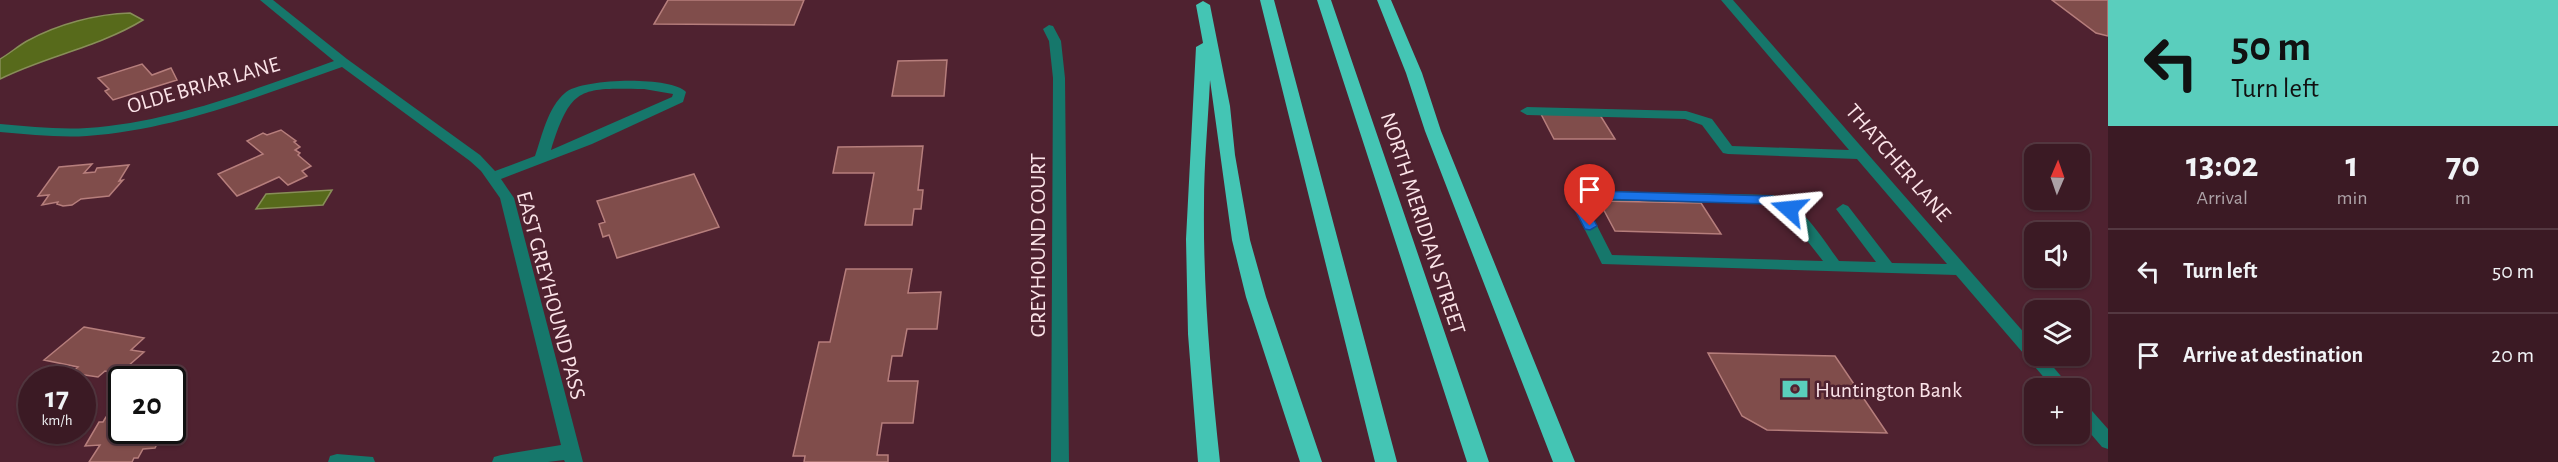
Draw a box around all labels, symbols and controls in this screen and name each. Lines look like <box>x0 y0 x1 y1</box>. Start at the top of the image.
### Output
icon: left <box>2132 24 2210 102</box>
text: 50 m <box>2231 26 2311 68</box>
street label: OLDE BRIAR LANE <box>125 53 282 117</box>
text: Turn left <box>2231 75 2319 102</box>
street label: THATCHER LANE <box>1842 100 1955 226</box>
street label: NORTH MERIDIAN STREET <box>1377 110 1469 337</box>
north arrow <box>2024 144 2090 210</box>
map controls <box>2024 144 2090 444</box>
text: 13:02 <box>2186 147 2258 183</box>
text: 1 <box>2346 147 2359 183</box>
text: 70 <box>2446 147 2480 183</box>
street label: GREYHOUND COURT <box>1027 153 1049 337</box>
pin <box>1564 164 1615 226</box>
icon: arrive <box>1573 173 1606 206</box>
position arrow <box>1757 177 1821 241</box>
text: Arrival <box>2197 188 2248 208</box>
text: min <box>2336 188 2368 208</box>
text: m <box>2455 188 2471 208</box>
street label: EAST GREYHOUND PASS <box>513 189 589 402</box>
button: sound <box>2024 222 2090 288</box>
icon: left <box>2132 255 2165 288</box>
text: Turn left <box>2183 260 2257 282</box>
text: 50 m <box>2492 260 2534 282</box>
button: layers <box>2024 300 2090 366</box>
icon: arrive <box>2132 339 2165 372</box>
text: Arrive at destination <box>2183 344 2363 366</box>
text: 20 m <box>2491 344 2534 366</box>
speed limit sign: 20 <box>108 366 186 444</box>
bank icon: Huntington Bank <box>1780 374 1810 404</box>
button: + <box>2024 378 2090 444</box>
place label: Huntington Bank <box>1815 379 1962 401</box>
text: 17 <box>45 383 69 413</box>
text: km/h <box>42 413 72 428</box>

